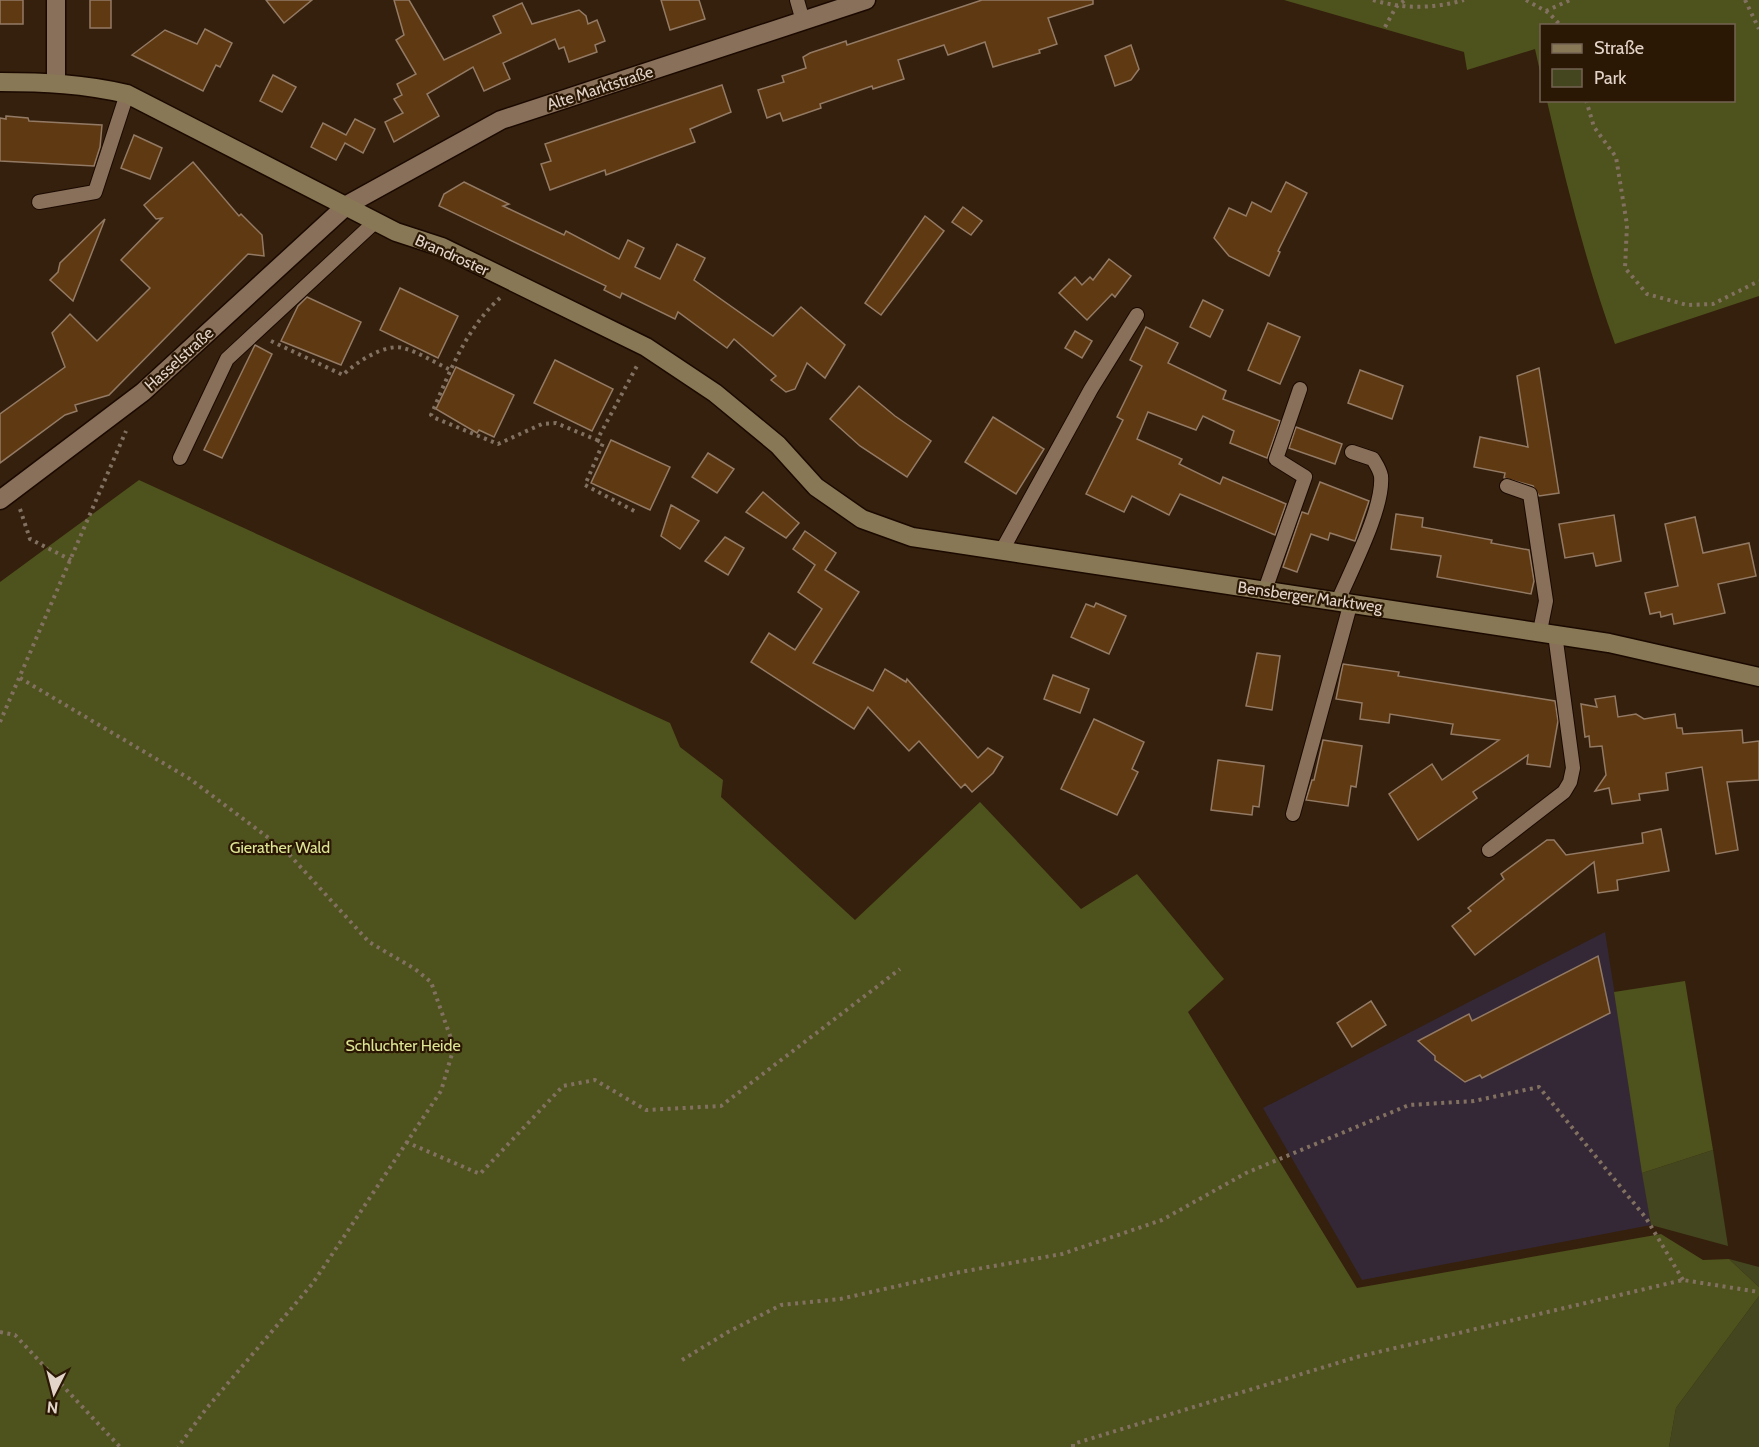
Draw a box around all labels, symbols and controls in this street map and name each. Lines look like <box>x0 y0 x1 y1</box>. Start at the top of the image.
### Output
legend <box>1540 24 1735 102</box>
text: Straße <box>1594 37 1644 59</box>
street label: Alte Marktstraße <box>544 62 656 114</box>
text: Park <box>1594 67 1627 89</box>
street label: Brandroster <box>412 230 493 280</box>
street label: Hasselstraße <box>141 323 217 395</box>
street label: Bensberger Marktweg <box>1236 577 1385 617</box>
park label: Gierather Wald <box>230 838 330 857</box>
park label: Schluchter Heide <box>345 1036 461 1055</box>
north arrow <box>24 1363 84 1423</box>
text: N <box>46 1397 59 1417</box>

